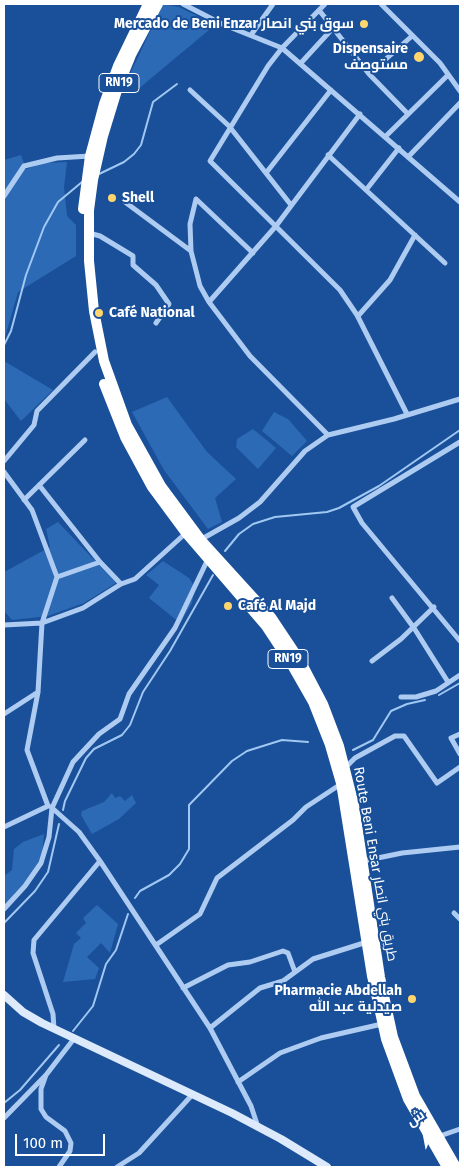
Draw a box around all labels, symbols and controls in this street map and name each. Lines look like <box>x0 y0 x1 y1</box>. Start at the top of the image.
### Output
place label: Mercado de Beni Enzar سوق بني انصار <box>114 16 354 32</box>
marker: Mercado de Beni Enzar سوق بني انصار <box>358 18 370 30</box>
place label: Dispensaire مستوصف <box>333 41 408 74</box>
marker: Dispensaire مستوصف <box>412 50 426 64</box>
road number: RN19 <box>99 74 139 92</box>
place label: Shell <box>122 190 154 206</box>
marker: Shell <box>106 192 118 204</box>
place label: Café National <box>109 305 195 321</box>
marker: Café National <box>93 307 105 319</box>
place label: Café Al Majd <box>238 598 316 614</box>
marker: Café Al Majd <box>222 600 234 612</box>
road number: RN19 <box>268 650 308 669</box>
street label: Route Beni Ensar طريق بني انصار <box>350 765 400 963</box>
place label: Pharmacie Abdellah صيدلية عبد الله <box>275 983 402 1016</box>
marker: Pharmacie Abdellah صيدلية عبد الله <box>406 993 418 1005</box>
north arrow <box>399 1106 449 1156</box>
text: ش <box>403 1106 428 1130</box>
scale bar <box>18 1124 108 1156</box>
text: 100 m <box>23 1134 63 1152</box>

